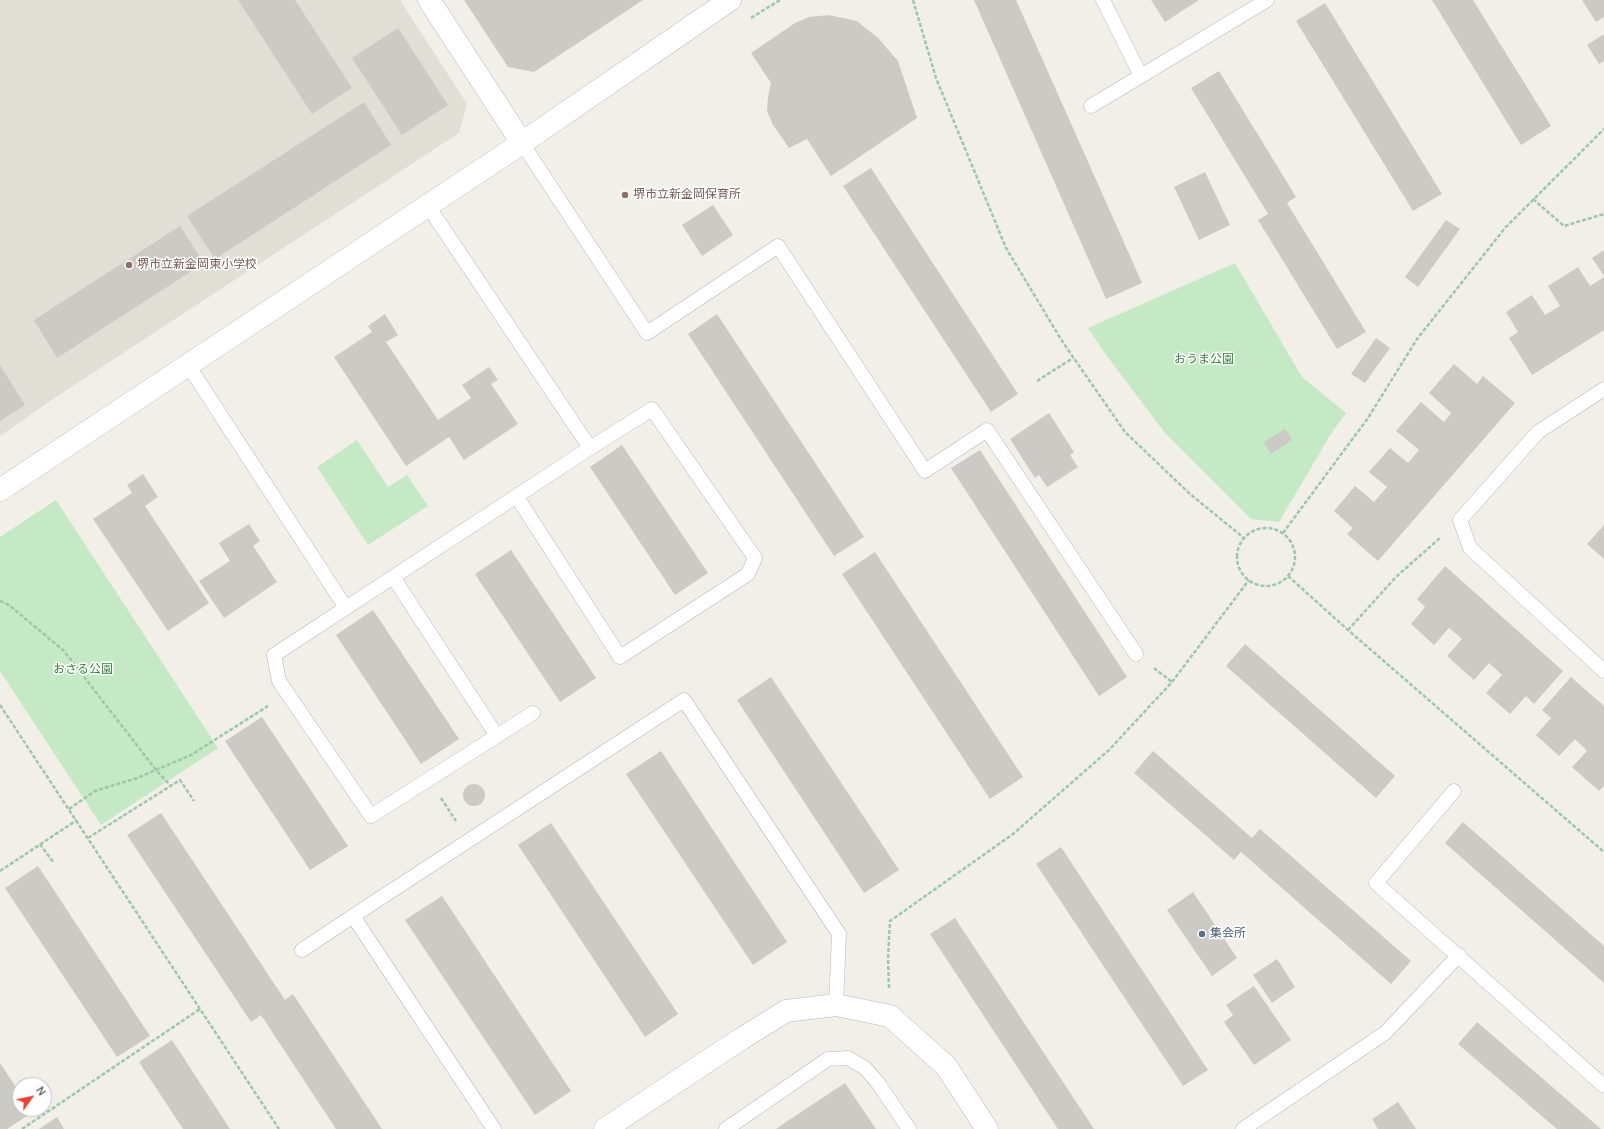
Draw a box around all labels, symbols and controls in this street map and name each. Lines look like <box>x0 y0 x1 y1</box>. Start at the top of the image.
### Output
place label: 堺市立新金岡保育所 <box>633 188 741 202</box>
marker: 堺市立新金岡保育所 <box>620 190 630 200</box>
place label: 堺市立新金岡東小学校 <box>137 258 257 272</box>
marker: 堺市立新金岡東小学校 <box>124 260 134 270</box>
park label: おうま公園 <box>1174 353 1234 367</box>
park label: おさる公園 <box>53 663 113 677</box>
place label: 集会所 <box>1210 927 1246 941</box>
marker: 集会所 <box>1197 929 1207 939</box>
north arrow <box>12 1077 52 1117</box>
text: N <box>33 1083 50 1098</box>

